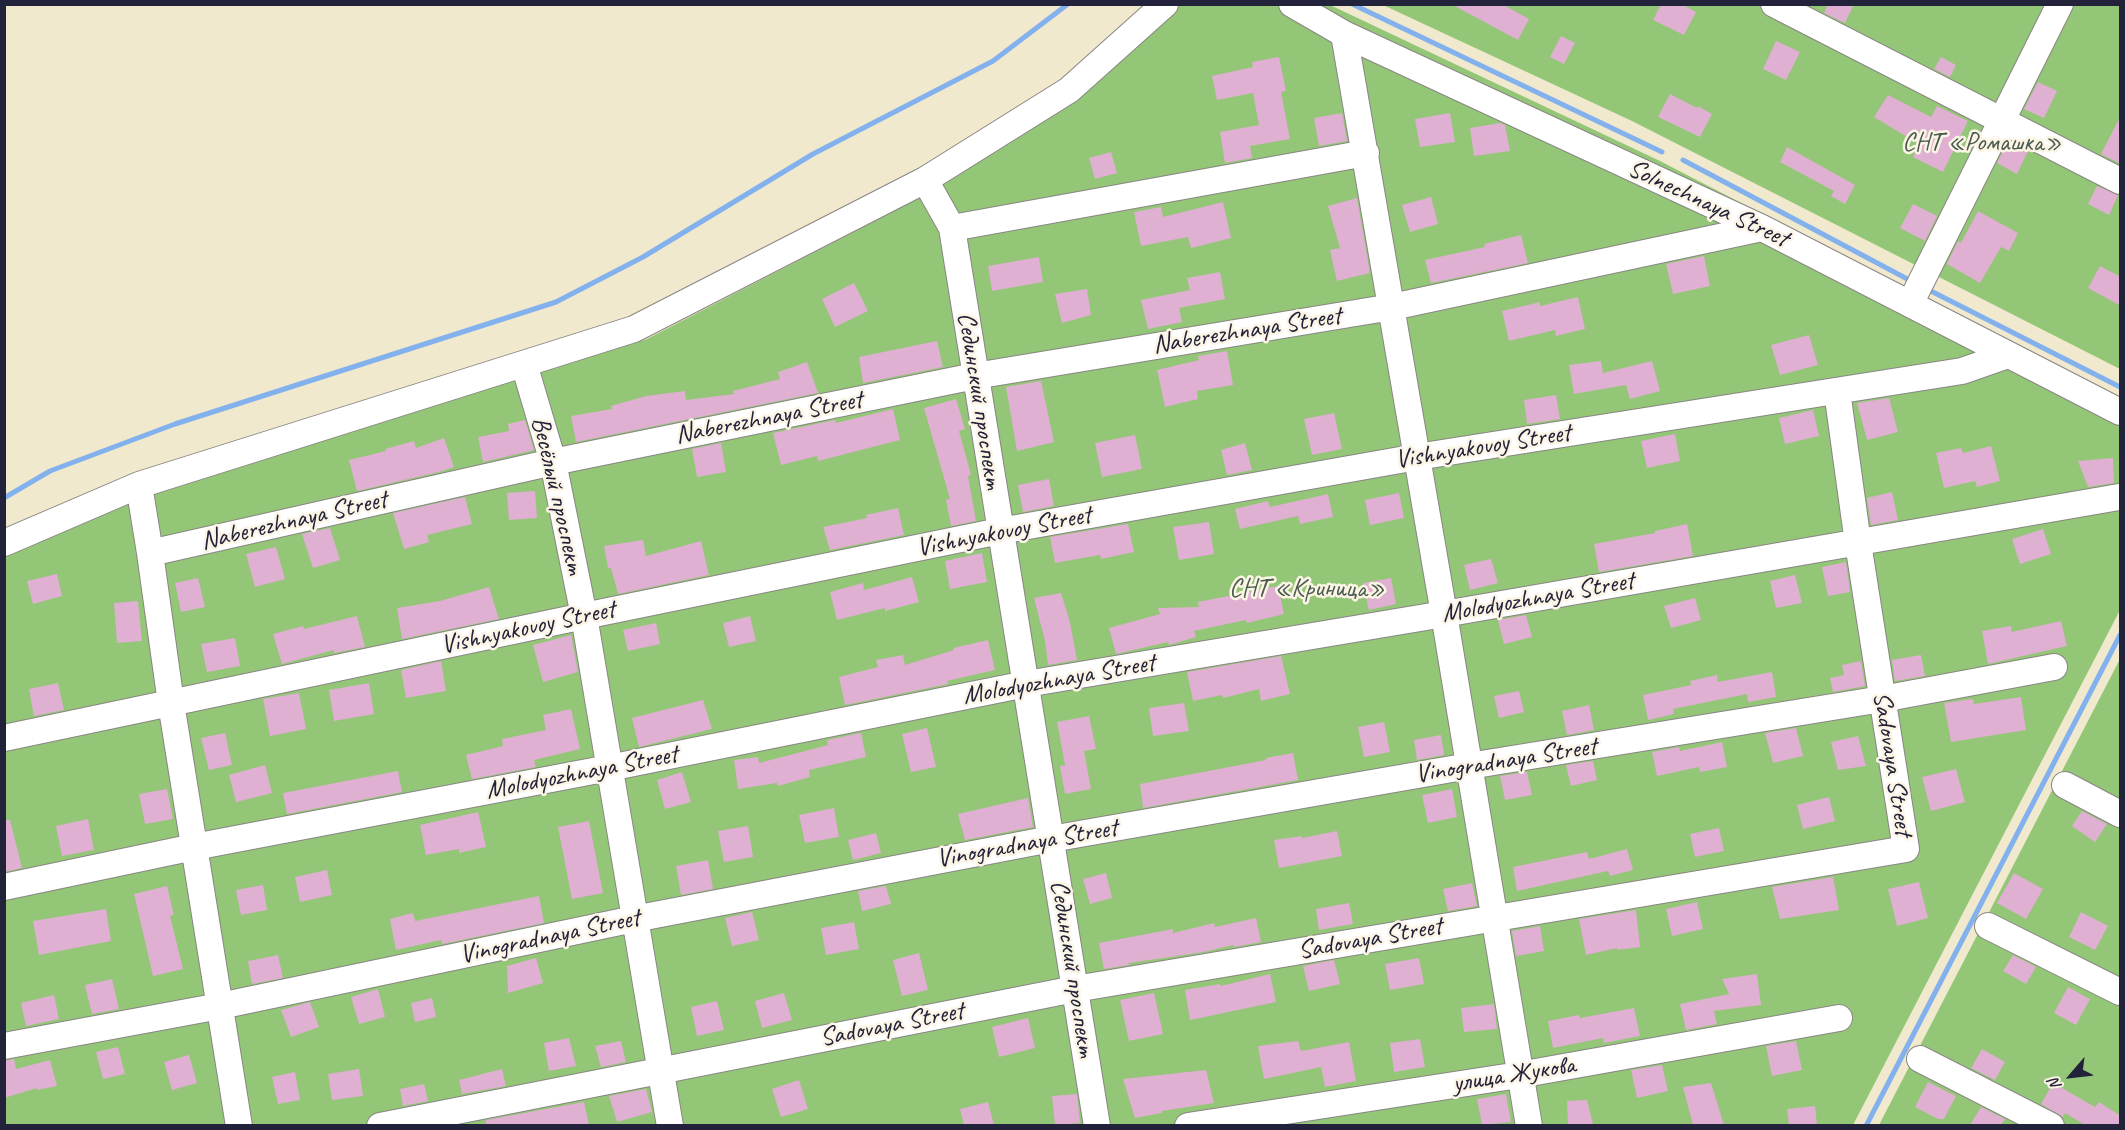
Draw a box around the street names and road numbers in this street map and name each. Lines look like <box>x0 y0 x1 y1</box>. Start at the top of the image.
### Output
street label: Solnechnaya Street <box>1623 153 1793 255</box>
street label: Naberezhnaya Street <box>1151 301 1343 361</box>
street label: Сединский проспект <box>950 310 1008 492</box>
street label: Naberezhnaya Street <box>673 385 865 451</box>
street label: Весёлый проспект <box>524 414 590 578</box>
street label: Vishnyakovoy Street <box>1393 418 1573 476</box>
street label: Naberezhnaya Street <box>198 484 390 558</box>
street label: Vishnyakovoy Street <box>914 500 1094 564</box>
street label: Molodyozhnaya Street <box>1440 566 1636 630</box>
street label: Vishnyakovoy Street <box>438 594 618 662</box>
street label: Molodyozhnaya Street <box>961 648 1157 712</box>
street label: Sadovaya Street <box>1865 690 1919 838</box>
street label: Vinogradnaya Street <box>1413 731 1599 791</box>
street label: Molodyozhnaya Street <box>484 739 680 807</box>
street label: Vinogradnaya Street <box>934 813 1120 875</box>
street label: Сединский проспект <box>1043 878 1101 1060</box>
street label: Vinogradnaya Street <box>457 903 643 971</box>
street label: Sadovaya Street <box>1296 911 1444 967</box>
street label: Sadovaya Street <box>818 996 966 1054</box>
street label: улица Жукова <box>1451 1050 1577 1100</box>

